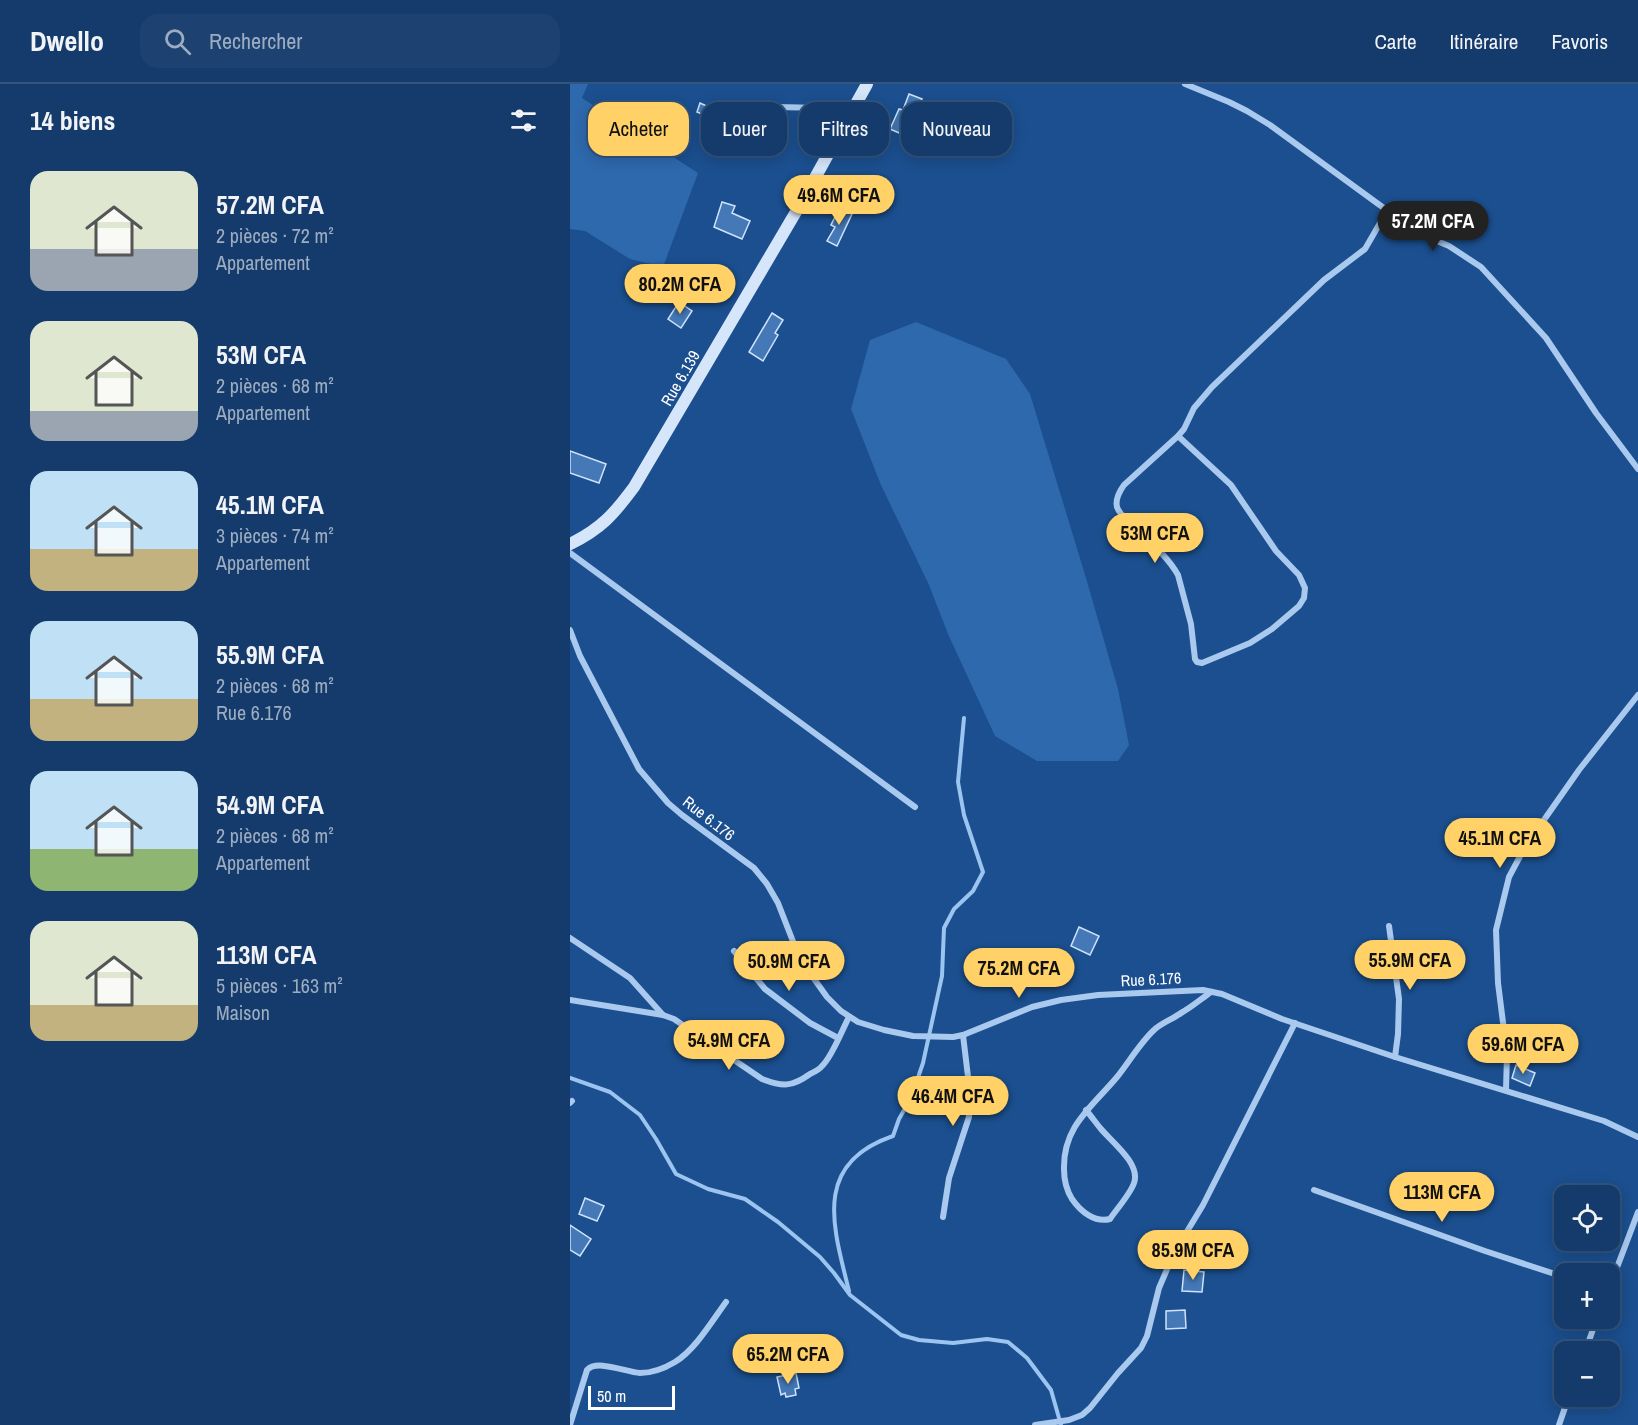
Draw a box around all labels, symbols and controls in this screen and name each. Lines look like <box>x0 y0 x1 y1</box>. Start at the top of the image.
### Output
search box <box>140 14 560 68</box>
text: Dwello <box>30 22 104 60</box>
icon: search <box>161 25 194 58</box>
text: Rechercher <box>209 26 302 56</box>
text: Carte <box>1374 27 1417 56</box>
text: Itinéraire <box>1450 27 1518 56</box>
text: Favoris <box>1551 27 1608 56</box>
chip: Acheter <box>588 102 689 156</box>
chip: Louer <box>701 102 787 156</box>
chip: Filtres <box>799 102 889 156</box>
chip: Nouveau <box>901 102 1012 156</box>
text: 14 biens <box>30 103 115 138</box>
icon: filters <box>507 104 540 137</box>
pin: 49.6M CFA <box>770 175 908 226</box>
text: 49.6M CFA <box>798 181 880 208</box>
text: 57.2M CFA <box>216 187 324 222</box>
icon: home <box>78 195 150 267</box>
pin: 57.2M CFA <box>1364 201 1502 252</box>
text: 57.2M CFA <box>1392 207 1474 234</box>
text: 2 pièces · 72 m² <box>216 222 334 249</box>
text: Appartement <box>216 249 310 276</box>
pin: 80.2M CFA <box>611 264 749 315</box>
text: 80.2M CFA <box>639 270 721 297</box>
text: 53M CFA <box>216 337 306 372</box>
icon: home <box>78 345 150 417</box>
street label: Rue 6.139 <box>655 346 705 410</box>
text: 2 pièces · 68 m² <box>216 372 334 399</box>
text: Appartement <box>216 399 310 426</box>
text: 45.1M CFA <box>216 487 324 522</box>
icon: home <box>78 495 150 567</box>
pin: 53M CFA <box>1100 513 1210 564</box>
text: 53M CFA <box>1120 519 1190 546</box>
text: 3 pièces · 74 m² <box>216 522 334 549</box>
text: Appartement <box>216 549 310 576</box>
text: 55.9M CFA <box>216 637 324 672</box>
icon: home <box>78 645 150 717</box>
text: 2 pièces · 68 m² <box>216 672 334 699</box>
text: Rue 6.176 <box>216 699 292 726</box>
text: 54.9M CFA <box>216 787 324 822</box>
street label: Rue 6.176 <box>678 791 740 845</box>
icon: home <box>78 795 150 867</box>
pin: 45.1M CFA <box>1431 818 1569 869</box>
text: 2 pièces · 68 m² <box>216 822 334 849</box>
text: 45.1M CFA <box>1459 824 1541 851</box>
text: Appartement <box>216 849 310 876</box>
text: 113M CFA <box>216 937 317 972</box>
pin: 55.9M CFA <box>1341 940 1479 991</box>
pin: 50.9M CFA <box>720 941 858 992</box>
icon: home <box>78 945 150 1017</box>
text: 55.9M CFA <box>1369 946 1451 973</box>
text: 50.9M CFA <box>748 947 830 974</box>
pin: 75.2M CFA <box>950 948 1088 999</box>
text: 75.2M CFA <box>978 954 1060 981</box>
street label: Rue 6.176 <box>1120 966 1182 992</box>
text: 5 pièces · 163 m² <box>216 972 343 999</box>
text: Maison <box>216 999 270 1026</box>
pin: 54.9M CFA <box>660 1020 798 1071</box>
pin: 59.6M CFA <box>1454 1024 1592 1075</box>
text: 54.9M CFA <box>688 1026 770 1053</box>
text: 59.6M CFA <box>1482 1030 1564 1057</box>
pin: 46.4M CFA <box>884 1076 1022 1127</box>
text: 46.4M CFA <box>912 1082 994 1109</box>
pin: 113M CFA <box>1380 1172 1504 1223</box>
text: 113M CFA <box>1403 1178 1481 1205</box>
map controls <box>1554 1185 1620 1407</box>
button: locate <box>1554 1185 1620 1251</box>
pin: 85.9M CFA <box>1124 1230 1262 1281</box>
text: 85.9M CFA <box>1152 1236 1234 1263</box>
button: + <box>1554 1263 1620 1329</box>
pin: 65.2M CFA <box>719 1334 857 1385</box>
text: 65.2M CFA <box>747 1340 829 1367</box>
button: − <box>1554 1341 1620 1407</box>
scale bar <box>588 1383 675 1410</box>
text: 50 m <box>597 1385 626 1407</box>

